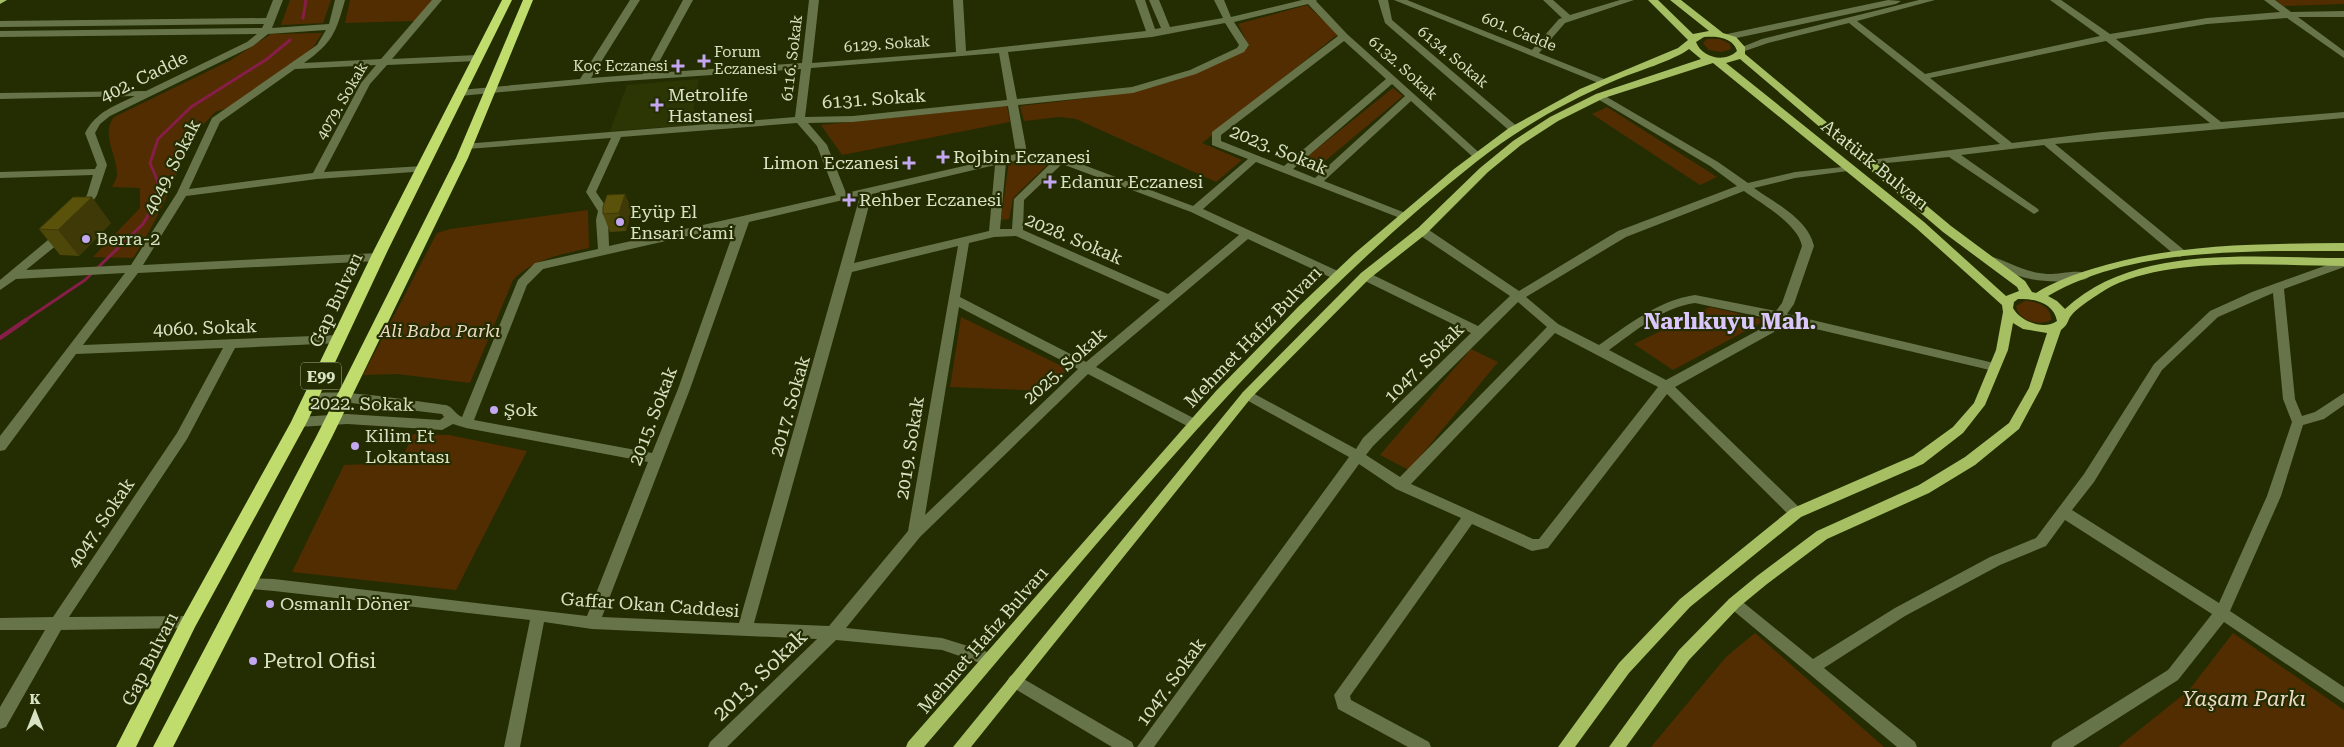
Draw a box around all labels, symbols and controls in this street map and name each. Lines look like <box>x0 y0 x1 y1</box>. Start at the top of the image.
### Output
street label: 601. Cadde <box>1479 9 1559 55</box>
street label: 6116. Sokak <box>778 13 806 102</box>
street label: 6134. Sokak <box>1414 22 1492 92</box>
street label: 6129. Sokak <box>843 32 931 56</box>
street label: 6132. Sokak <box>1365 32 1442 104</box>
place label: Forum Eczanesi <box>714 43 777 78</box>
street label: 402. Cadde <box>97 46 191 107</box>
marker: Forum Eczanesi <box>698 55 710 67</box>
place label: Koç Eczanesi <box>573 57 668 75</box>
street label: 4079. Sokak <box>313 59 372 143</box>
marker: Koç Eczanesi <box>672 60 684 72</box>
place label: Metrolife Hastanesi <box>668 84 754 126</box>
street label: 6131. Sokak <box>821 84 927 113</box>
marker: Metrolife Hastanesi <box>650 98 664 112</box>
street label: Atatürk Bulvarı <box>1818 115 1933 214</box>
street label: 4049. Sokak <box>139 116 205 218</box>
street label: 2023. Sokak <box>1227 120 1331 179</box>
place label: Rojbin Eczanesi <box>953 146 1091 167</box>
marker: Rojbin Eczanesi <box>937 151 949 163</box>
place label: Limon Eczanesi <box>763 152 899 173</box>
marker: Limon Eczanesi <box>903 157 915 169</box>
place label: Edanur Eczanesi <box>1060 171 1203 192</box>
marker: Edanur Eczanesi <box>1044 176 1056 188</box>
place label: Rehber Eczanesi <box>859 189 1002 210</box>
marker: Rehber Eczanesi <box>843 194 855 206</box>
place label: Eyüp El Ensari Cami <box>630 201 734 243</box>
street label: 2028. Sokak <box>1022 209 1126 269</box>
marker: Eyüp El Ensari Cami <box>614 216 626 228</box>
place label: Berra-2 <box>96 228 160 249</box>
marker: Berra-2 <box>80 233 92 245</box>
street label: Gap Bulvarı <box>304 249 367 350</box>
street label: Mehmet Hafız Bulvarı <box>1180 262 1326 411</box>
district label: Narlıkuyu Mah. <box>1644 309 1816 334</box>
street label: 4060. Sokak <box>153 315 257 340</box>
street label: 1047. Sokak <box>1379 318 1468 407</box>
park label: Ali Baba Parkı <box>379 320 501 341</box>
street label: 2025. Sokak <box>1019 323 1110 408</box>
street label: 2017. Sokak <box>765 353 814 459</box>
road number: E99 <box>301 362 341 390</box>
street label: 2015. Sokak <box>624 364 681 468</box>
street label: 2022. Sokak <box>310 392 414 415</box>
street label: 2019. Sokak <box>891 395 928 501</box>
place label: Şok <box>504 399 538 420</box>
marker: Şok <box>488 404 500 416</box>
place label: Kilim Et Lokantası <box>365 425 450 467</box>
marker: Kilim Et Lokantası <box>349 440 361 452</box>
street label: 4047. Sokak <box>63 474 138 572</box>
street label: Mehmet Hafız Bulvarı <box>913 562 1052 717</box>
street label: Gaffar Okan Caddesi <box>560 588 740 621</box>
place label: Osmanlı Döner <box>280 593 410 614</box>
marker: Osmanlı Döner <box>264 598 276 610</box>
street label: Gap Bulvarı <box>117 608 182 709</box>
street label: 2013. Sokak <box>708 624 812 726</box>
street label: 1047. Sokak <box>1132 633 1210 730</box>
place label: Petrol Ofisi <box>263 649 376 673</box>
marker: Petrol Ofisi <box>247 655 259 667</box>
north arrow <box>10 687 60 737</box>
park label: Yaşam Parkı <box>2182 687 2306 711</box>
text: K <box>29 691 41 707</box>

